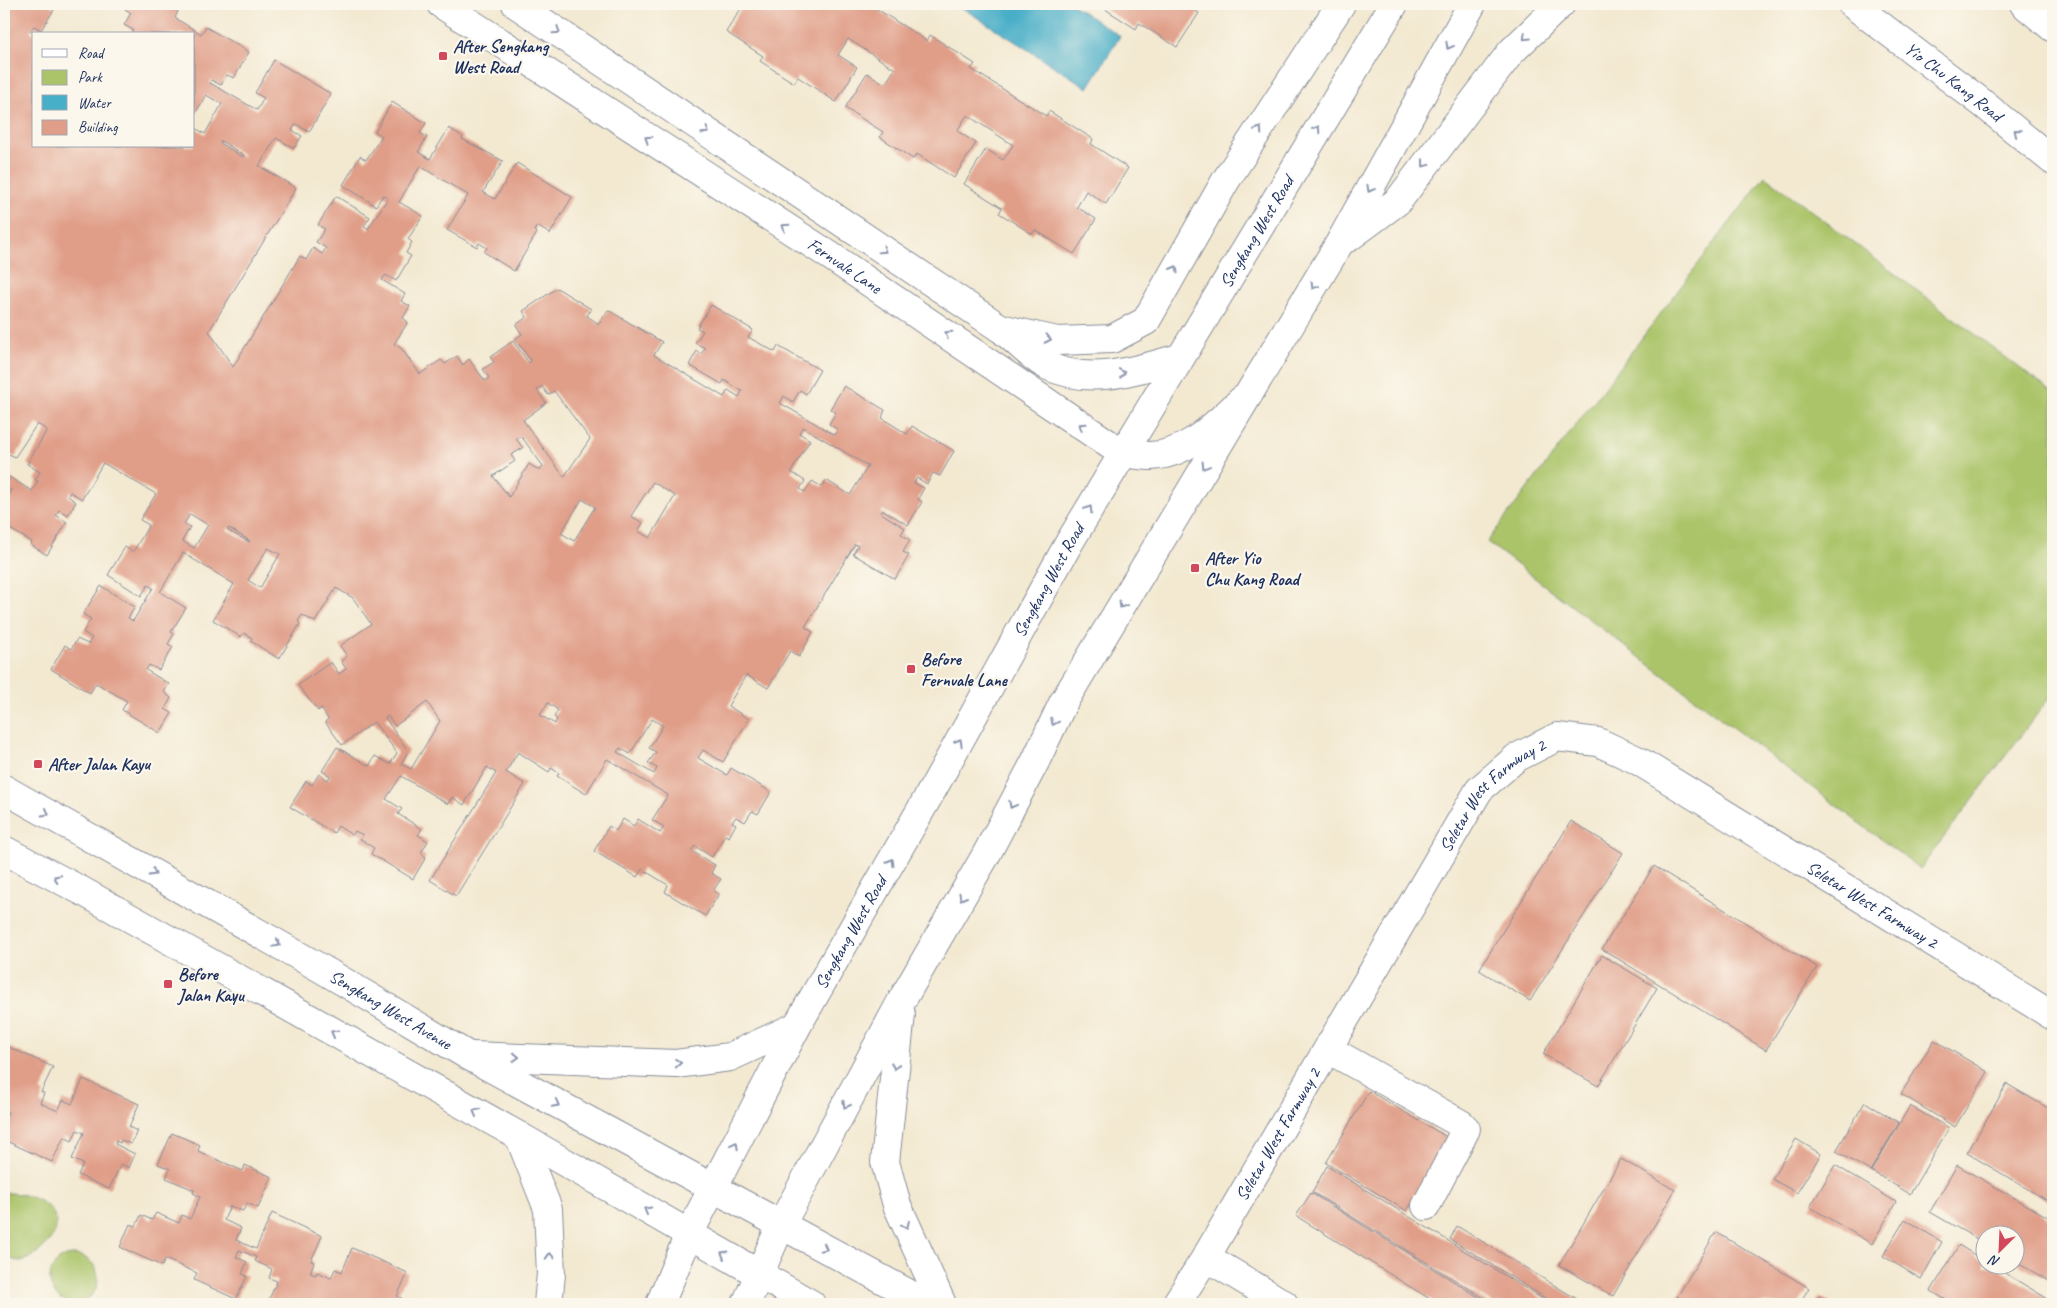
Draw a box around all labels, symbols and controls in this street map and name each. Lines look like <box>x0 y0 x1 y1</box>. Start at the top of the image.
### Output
one-way arrow <box>551 25 560 34</box>
one-way arrow <box>1523 31 1532 40</box>
legend <box>32 32 195 148</box>
place label: After Sengkang West Road <box>453 35 550 78</box>
street label: Yio Chu Kang Road <box>1901 37 2009 128</box>
one-way arrow <box>1445 41 1455 50</box>
text: Road <box>78 44 105 63</box>
marker: After Sengkang West Road <box>437 50 449 62</box>
text: Park <box>78 68 103 87</box>
text: Water <box>78 94 112 113</box>
text: Building <box>78 118 118 137</box>
one-way arrow <box>700 125 710 134</box>
one-way arrow <box>1252 126 1262 135</box>
one-way arrow <box>1311 126 1321 135</box>
one-way arrow <box>2014 128 2023 137</box>
one-way arrow <box>645 136 654 145</box>
one-way arrow <box>1422 158 1430 167</box>
street label: Sengkang West Road <box>1215 169 1300 291</box>
one-way arrow <box>1366 183 1376 192</box>
one-way arrow <box>781 224 791 233</box>
street label: Fernvale Lane <box>804 233 887 299</box>
one-way arrow <box>877 244 887 253</box>
one-way arrow <box>1169 266 1179 275</box>
one-way arrow <box>1311 280 1321 289</box>
one-way arrow <box>944 331 954 340</box>
one-way arrow <box>1043 333 1052 344</box>
one-way arrow <box>1118 368 1126 379</box>
one-way arrow <box>1078 422 1087 432</box>
one-way arrow <box>1202 460 1212 469</box>
one-way arrow <box>1083 505 1093 514</box>
street label: Sengkang West Road <box>1008 517 1091 641</box>
place label: After Yio Chu Kang Road <box>1205 547 1302 590</box>
marker: After Yio Chu Kang Road <box>1189 562 1201 574</box>
one-way arrow <box>1118 600 1128 609</box>
place label: Before Fernvale Lane <box>921 648 1009 691</box>
marker: Before Fernvale Lane <box>905 663 917 675</box>
one-way arrow <box>1050 717 1060 726</box>
street label: Seletar West Farmway 2 <box>1434 733 1551 856</box>
one-way arrow <box>953 739 963 748</box>
place label: After Jalan Kayu <box>48 753 152 775</box>
marker: After Jalan Kayu <box>32 758 44 770</box>
one-way arrow <box>1009 800 1019 809</box>
one-way arrow <box>41 806 50 816</box>
street label: Seletar West Farmway 2 <box>1802 856 1943 954</box>
one-way arrow <box>885 859 895 868</box>
one-way arrow <box>147 867 156 877</box>
street label: Sengkang West Road <box>810 870 893 993</box>
one-way arrow <box>53 874 62 884</box>
one-way arrow <box>958 892 968 901</box>
one-way arrow <box>272 937 281 947</box>
place label: Before Jalan Kayu <box>176 963 245 1006</box>
street label: Sengkang West Avenue <box>325 965 456 1055</box>
marker: Before Jalan Kayu <box>162 978 174 990</box>
one-way arrow <box>331 1029 340 1039</box>
one-way arrow <box>512 1052 520 1062</box>
one-way arrow <box>674 1058 682 1069</box>
street label: Seletar West Farmway 2 <box>1230 1062 1326 1204</box>
one-way arrow <box>890 1063 901 1071</box>
one-way arrow <box>551 1097 560 1107</box>
one-way arrow <box>842 1099 852 1108</box>
one-way arrow <box>473 1108 482 1118</box>
one-way arrow <box>729 1141 739 1150</box>
one-way arrow <box>643 1206 652 1216</box>
one-way arrow <box>900 1220 911 1229</box>
north arrow <box>1974 1226 2024 1276</box>
one-way arrow <box>818 1242 827 1252</box>
one-way arrow <box>545 1251 555 1259</box>
one-way arrow <box>720 1251 729 1261</box>
text: N <box>1985 1251 2002 1271</box>

